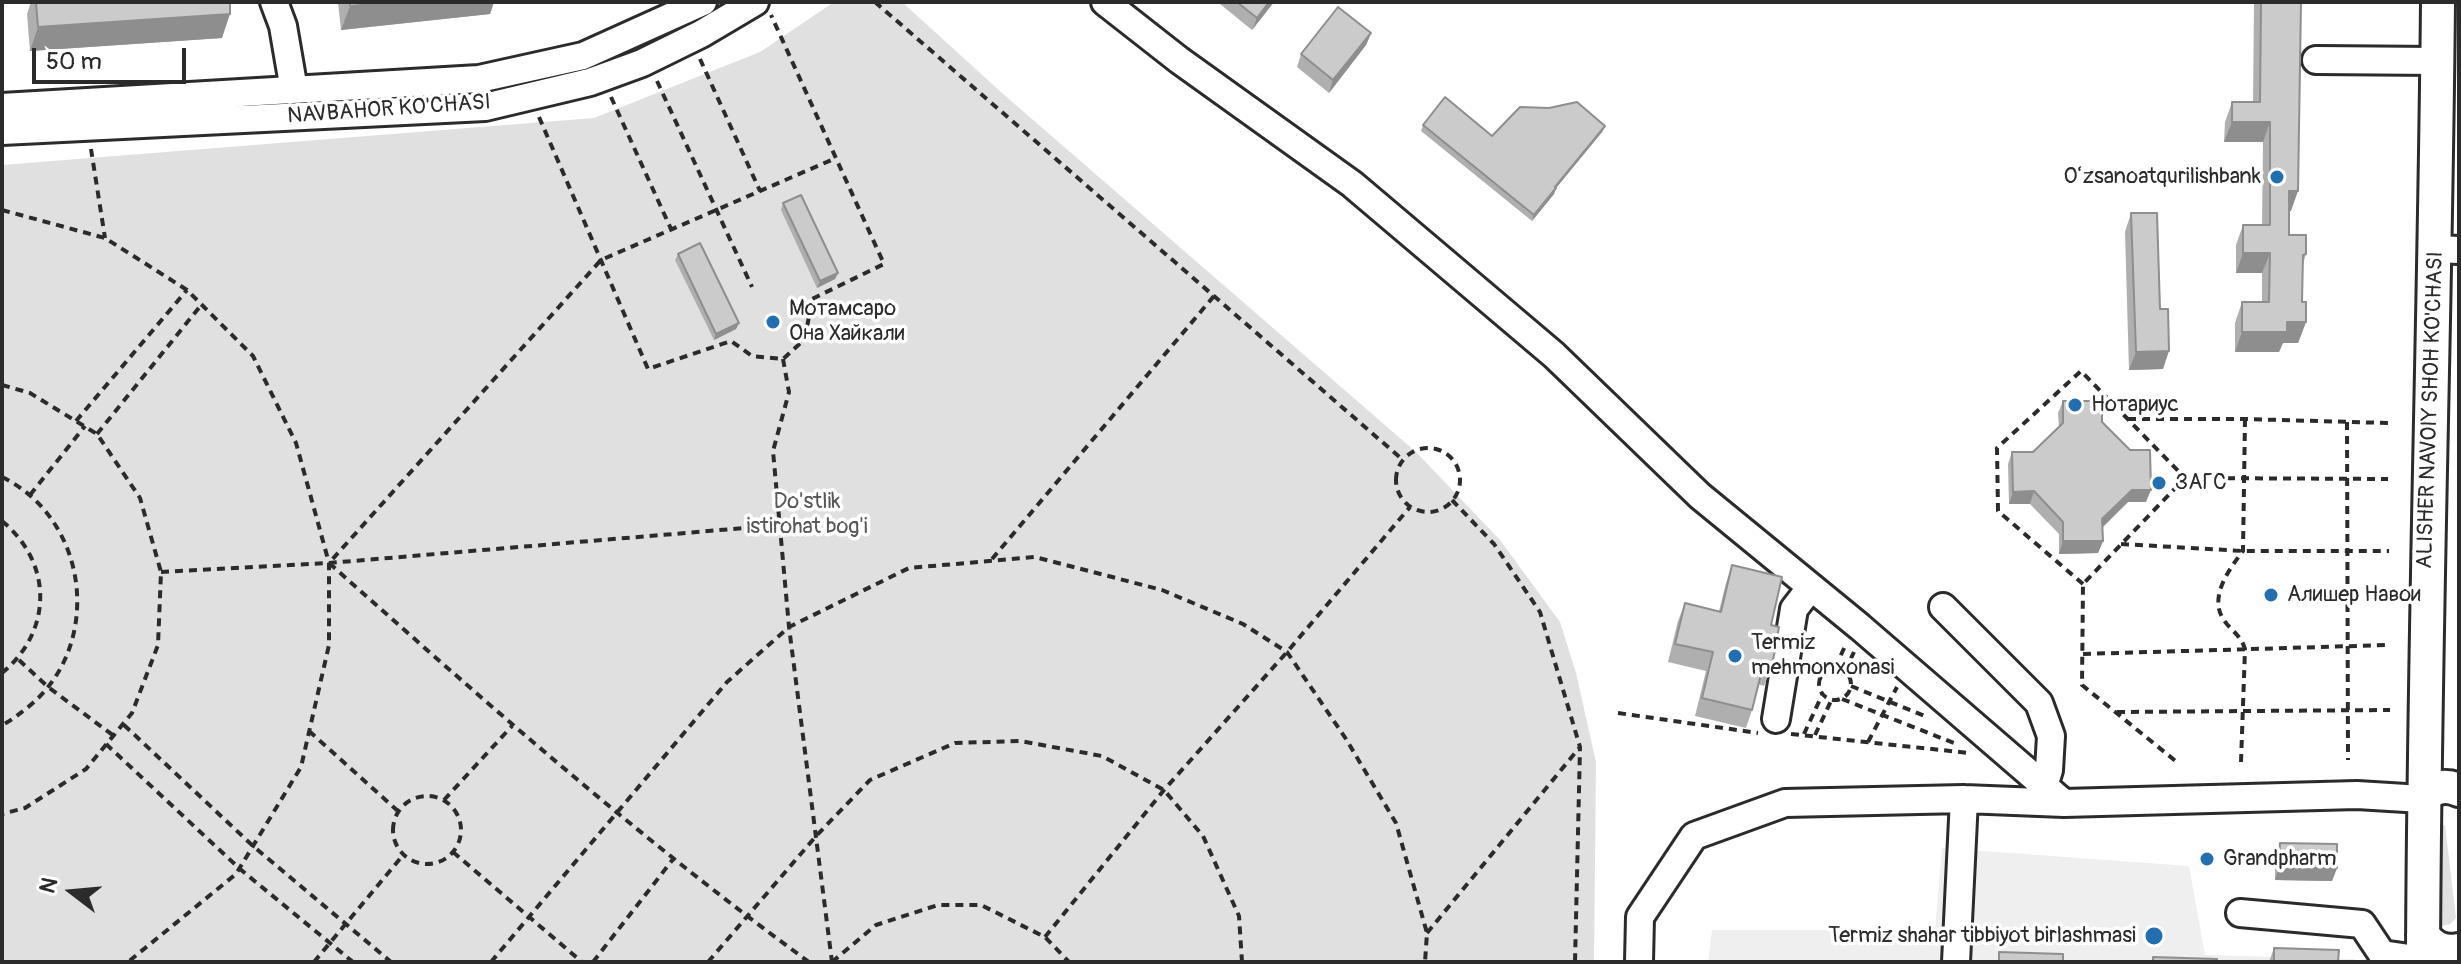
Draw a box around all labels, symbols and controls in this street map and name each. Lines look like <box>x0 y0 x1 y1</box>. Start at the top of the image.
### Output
scale bar <box>36 32 190 82</box>
text: 50 m <box>46 47 102 76</box>
street label: NAVBAHOR KO'CHASI <box>286 90 492 130</box>
place label: Oʻzsanoatqurilishbank <box>2064 164 2261 190</box>
marker: Oʻzsanoatqurilishbank <box>2268 168 2286 186</box>
street label: ALISHER NAVOIY SHOH KO'CHASI <box>2412 251 2450 569</box>
place label: Мотамсаро Она Хайкали <box>789 296 904 348</box>
marker: Мотамсаро Она Хайкали <box>764 313 782 331</box>
place label: Нотариус <box>2091 392 2179 418</box>
marker: Нотариус <box>2066 396 2084 414</box>
place label: ЗАГС <box>2175 470 2227 496</box>
marker: ЗАГС <box>2150 474 2168 492</box>
park label: Do'stlik istirohat bog'i <box>746 489 868 540</box>
place label: Алишер Навои <box>2287 582 2421 608</box>
marker: Алишер Навои <box>2262 586 2280 604</box>
place label: Termiz mehmonxonasi <box>1751 630 1894 682</box>
marker: Termiz mehmonxonasi <box>1726 647 1744 665</box>
place label: Grandpharm <box>2223 846 2337 872</box>
marker: Grandpharm <box>2198 850 2216 868</box>
north arrow <box>32 852 112 932</box>
text: N <box>33 874 64 896</box>
place label: Termiz shahar tibbiyot birlashmasi <box>1828 923 2136 949</box>
marker: Termiz shahar tibbiyot birlashmasi <box>2143 925 2165 947</box>

